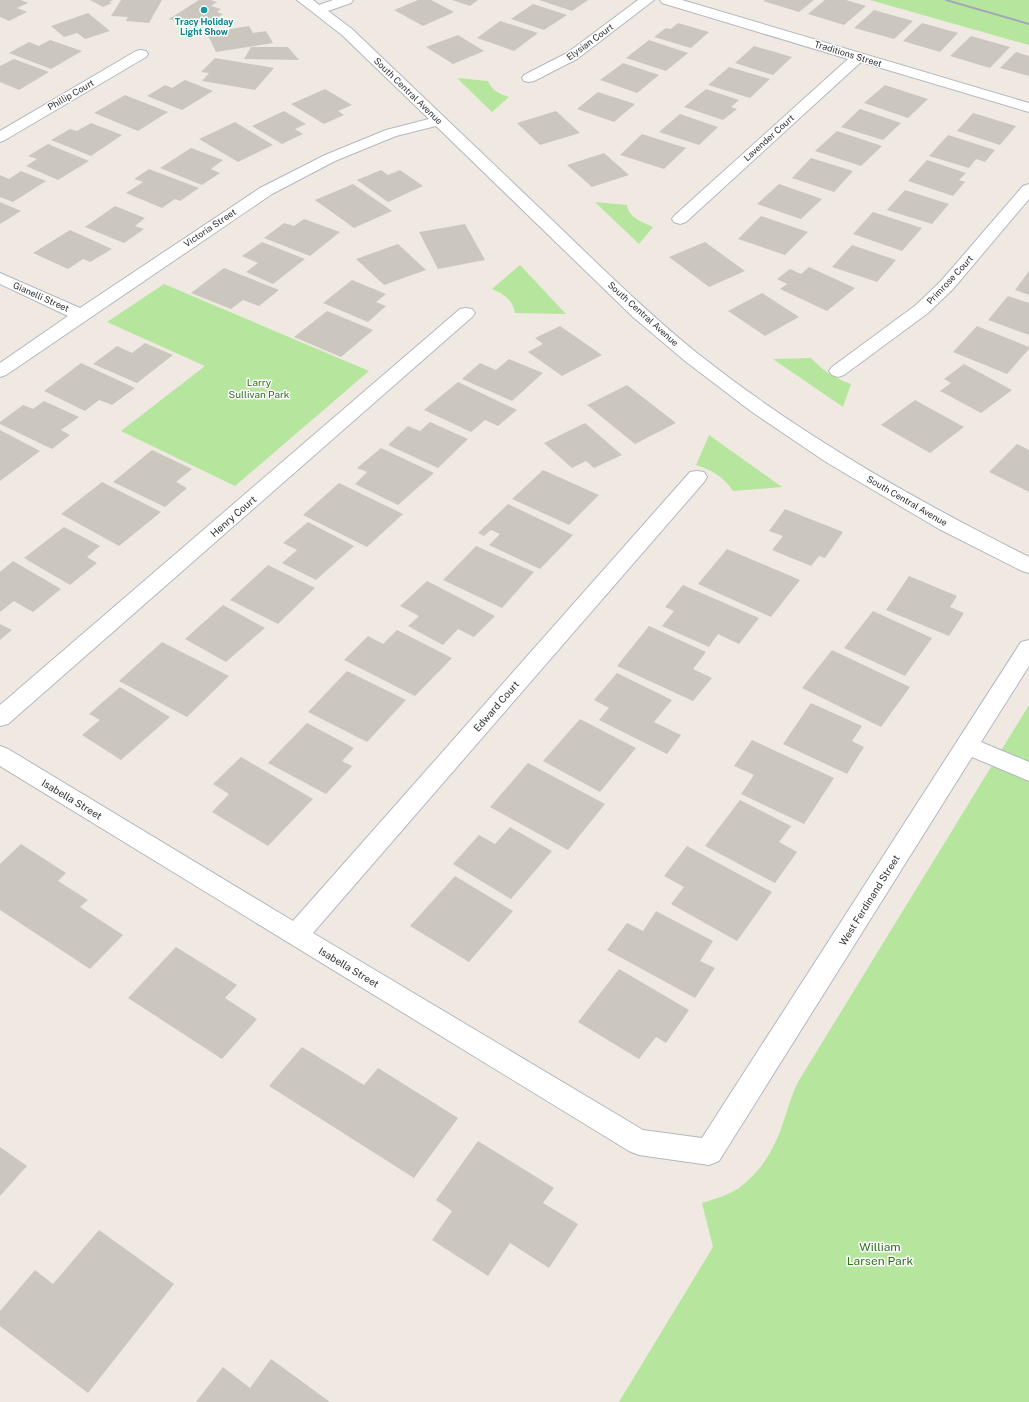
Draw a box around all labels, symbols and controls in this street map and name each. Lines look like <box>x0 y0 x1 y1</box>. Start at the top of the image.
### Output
marker: Tracy Holiday Light Show <box>199 5 209 15</box>
place label: Tracy Holiday Light Show <box>175 16 233 37</box>
street label: Elysian Court <box>564 21 616 62</box>
street label: Traditions Street <box>813 38 884 69</box>
street label: South Central Avenue <box>372 55 445 126</box>
street label: Phillip Court <box>46 77 96 112</box>
street label: Lavender Court <box>741 112 797 163</box>
street label: Victoria Street <box>182 206 238 249</box>
street label: Primrose Court <box>924 252 975 306</box>
street label: Gianelli Street <box>12 279 71 314</box>
street label: South Central Avenue <box>606 279 681 348</box>
park label: Larry Sullivan Park <box>229 376 290 400</box>
street label: South Central Avenue <box>865 473 949 528</box>
street label: Henry Court <box>208 493 258 539</box>
street label: Edward Court <box>471 678 521 734</box>
street label: Isabella Street <box>40 776 104 822</box>
street label: West Ferdinand Street <box>836 852 902 947</box>
street label: Isabella Street <box>317 944 381 990</box>
park label: William Larsen Park <box>847 1240 913 1268</box>

